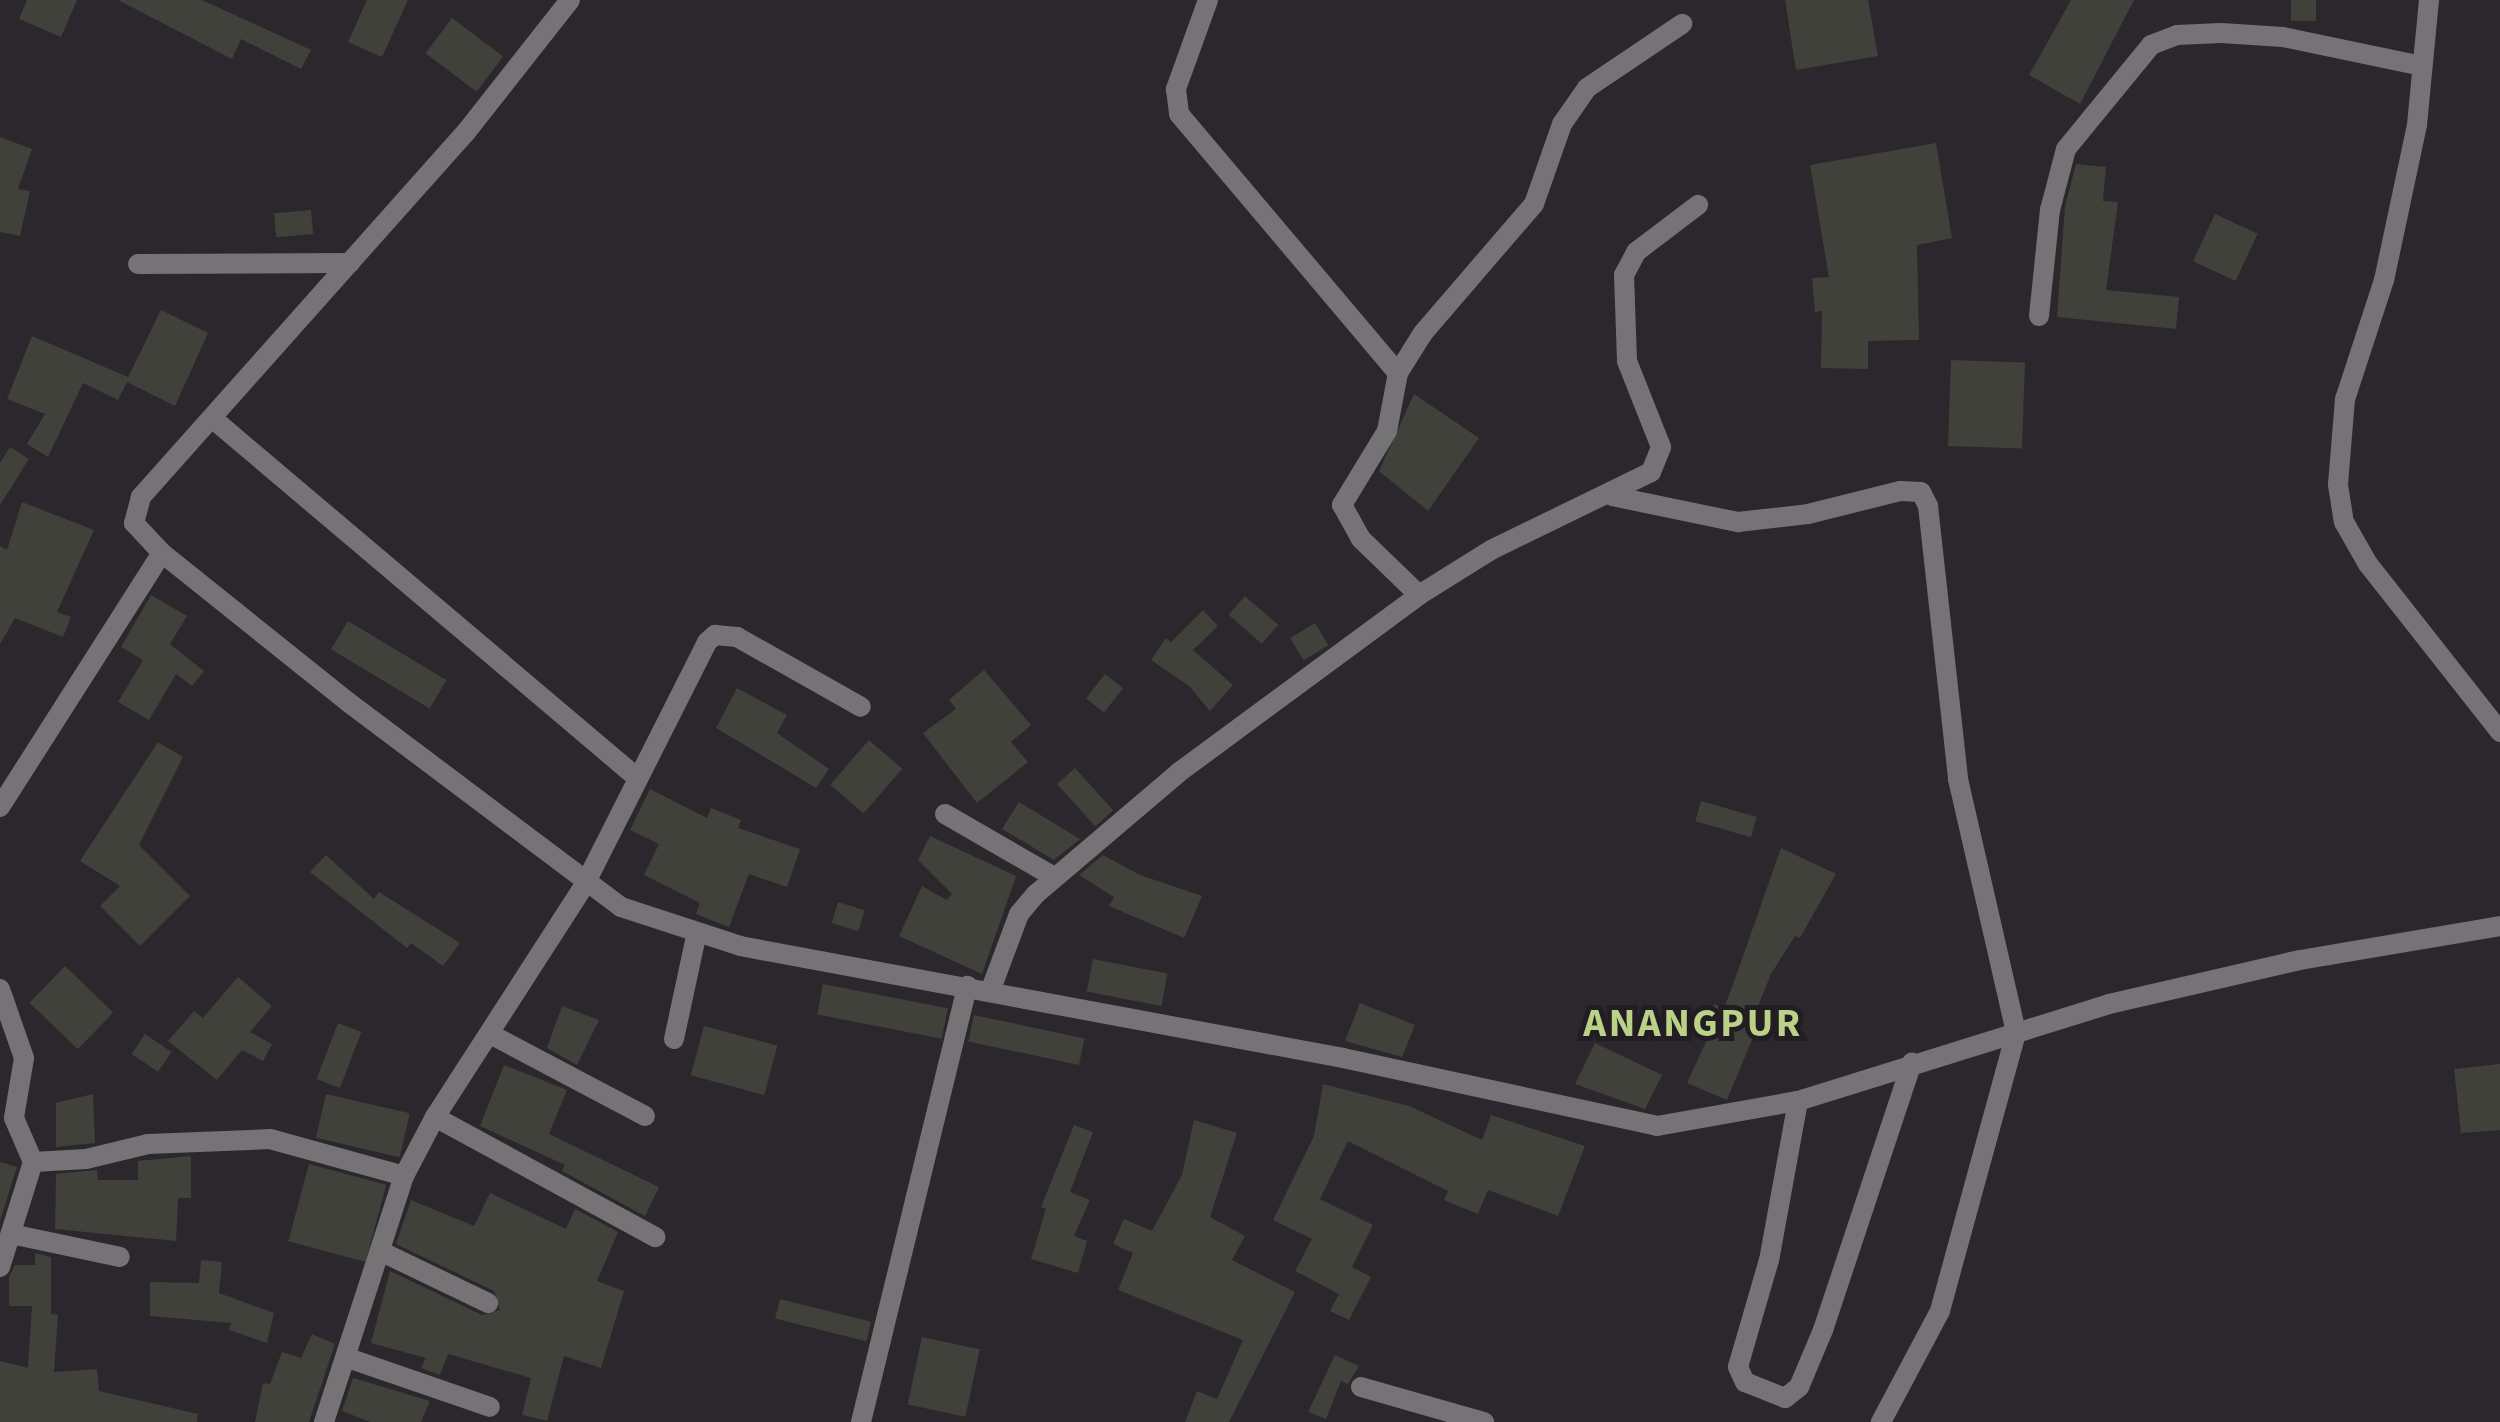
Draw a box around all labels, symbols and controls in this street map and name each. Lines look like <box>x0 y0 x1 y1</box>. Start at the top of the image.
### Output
district label: ANANGPUR <box>1583 1000 1803 1048</box>

